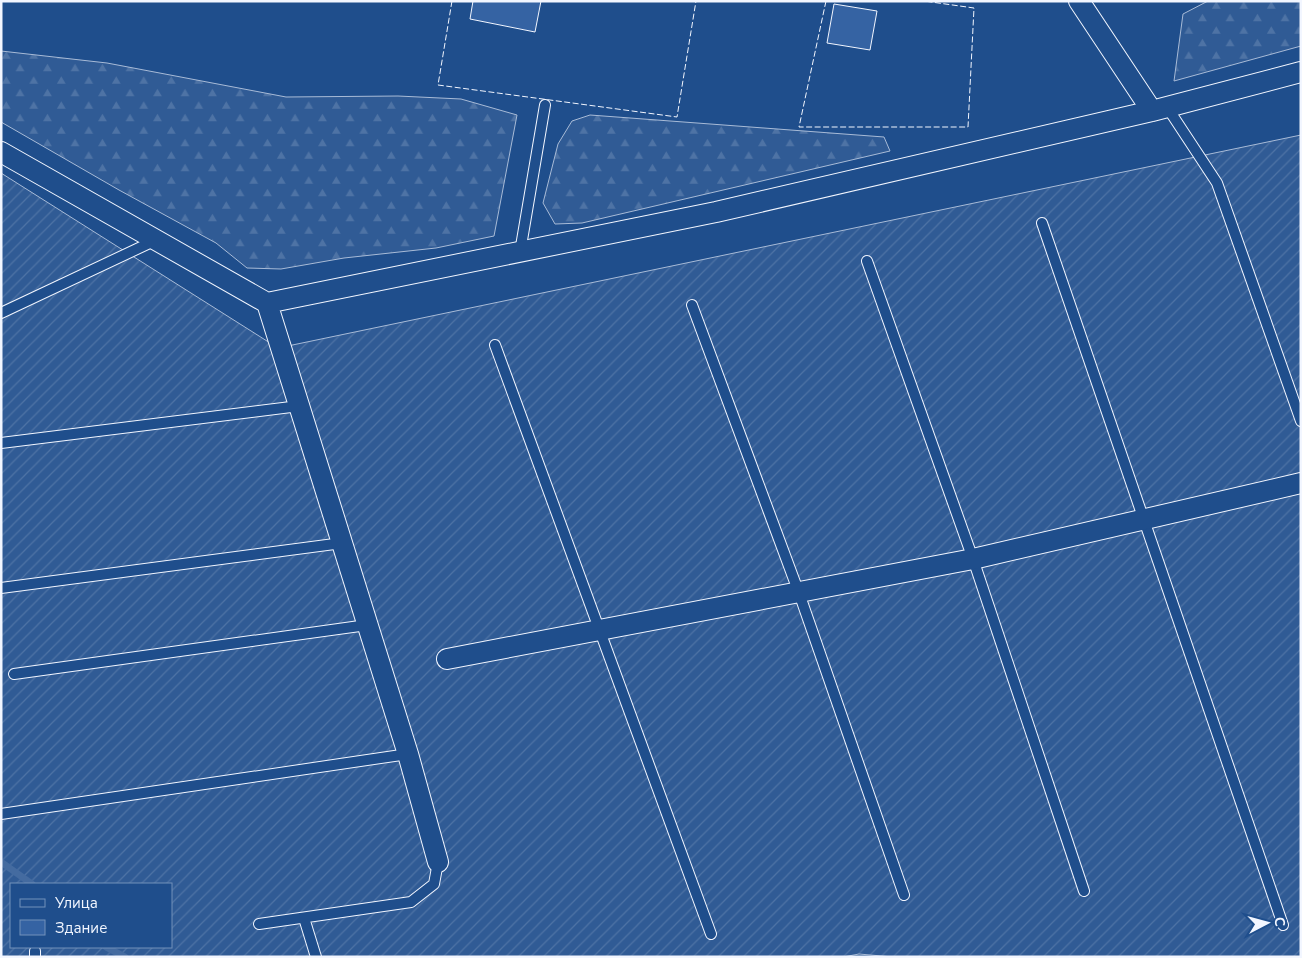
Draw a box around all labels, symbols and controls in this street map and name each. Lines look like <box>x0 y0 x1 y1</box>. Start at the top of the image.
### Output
legend <box>10 883 172 948</box>
text: Улица <box>54 893 98 913</box>
north arrow <box>1242 898 1292 948</box>
text: С <box>1269 916 1289 928</box>
text: Здание <box>55 918 107 938</box>

